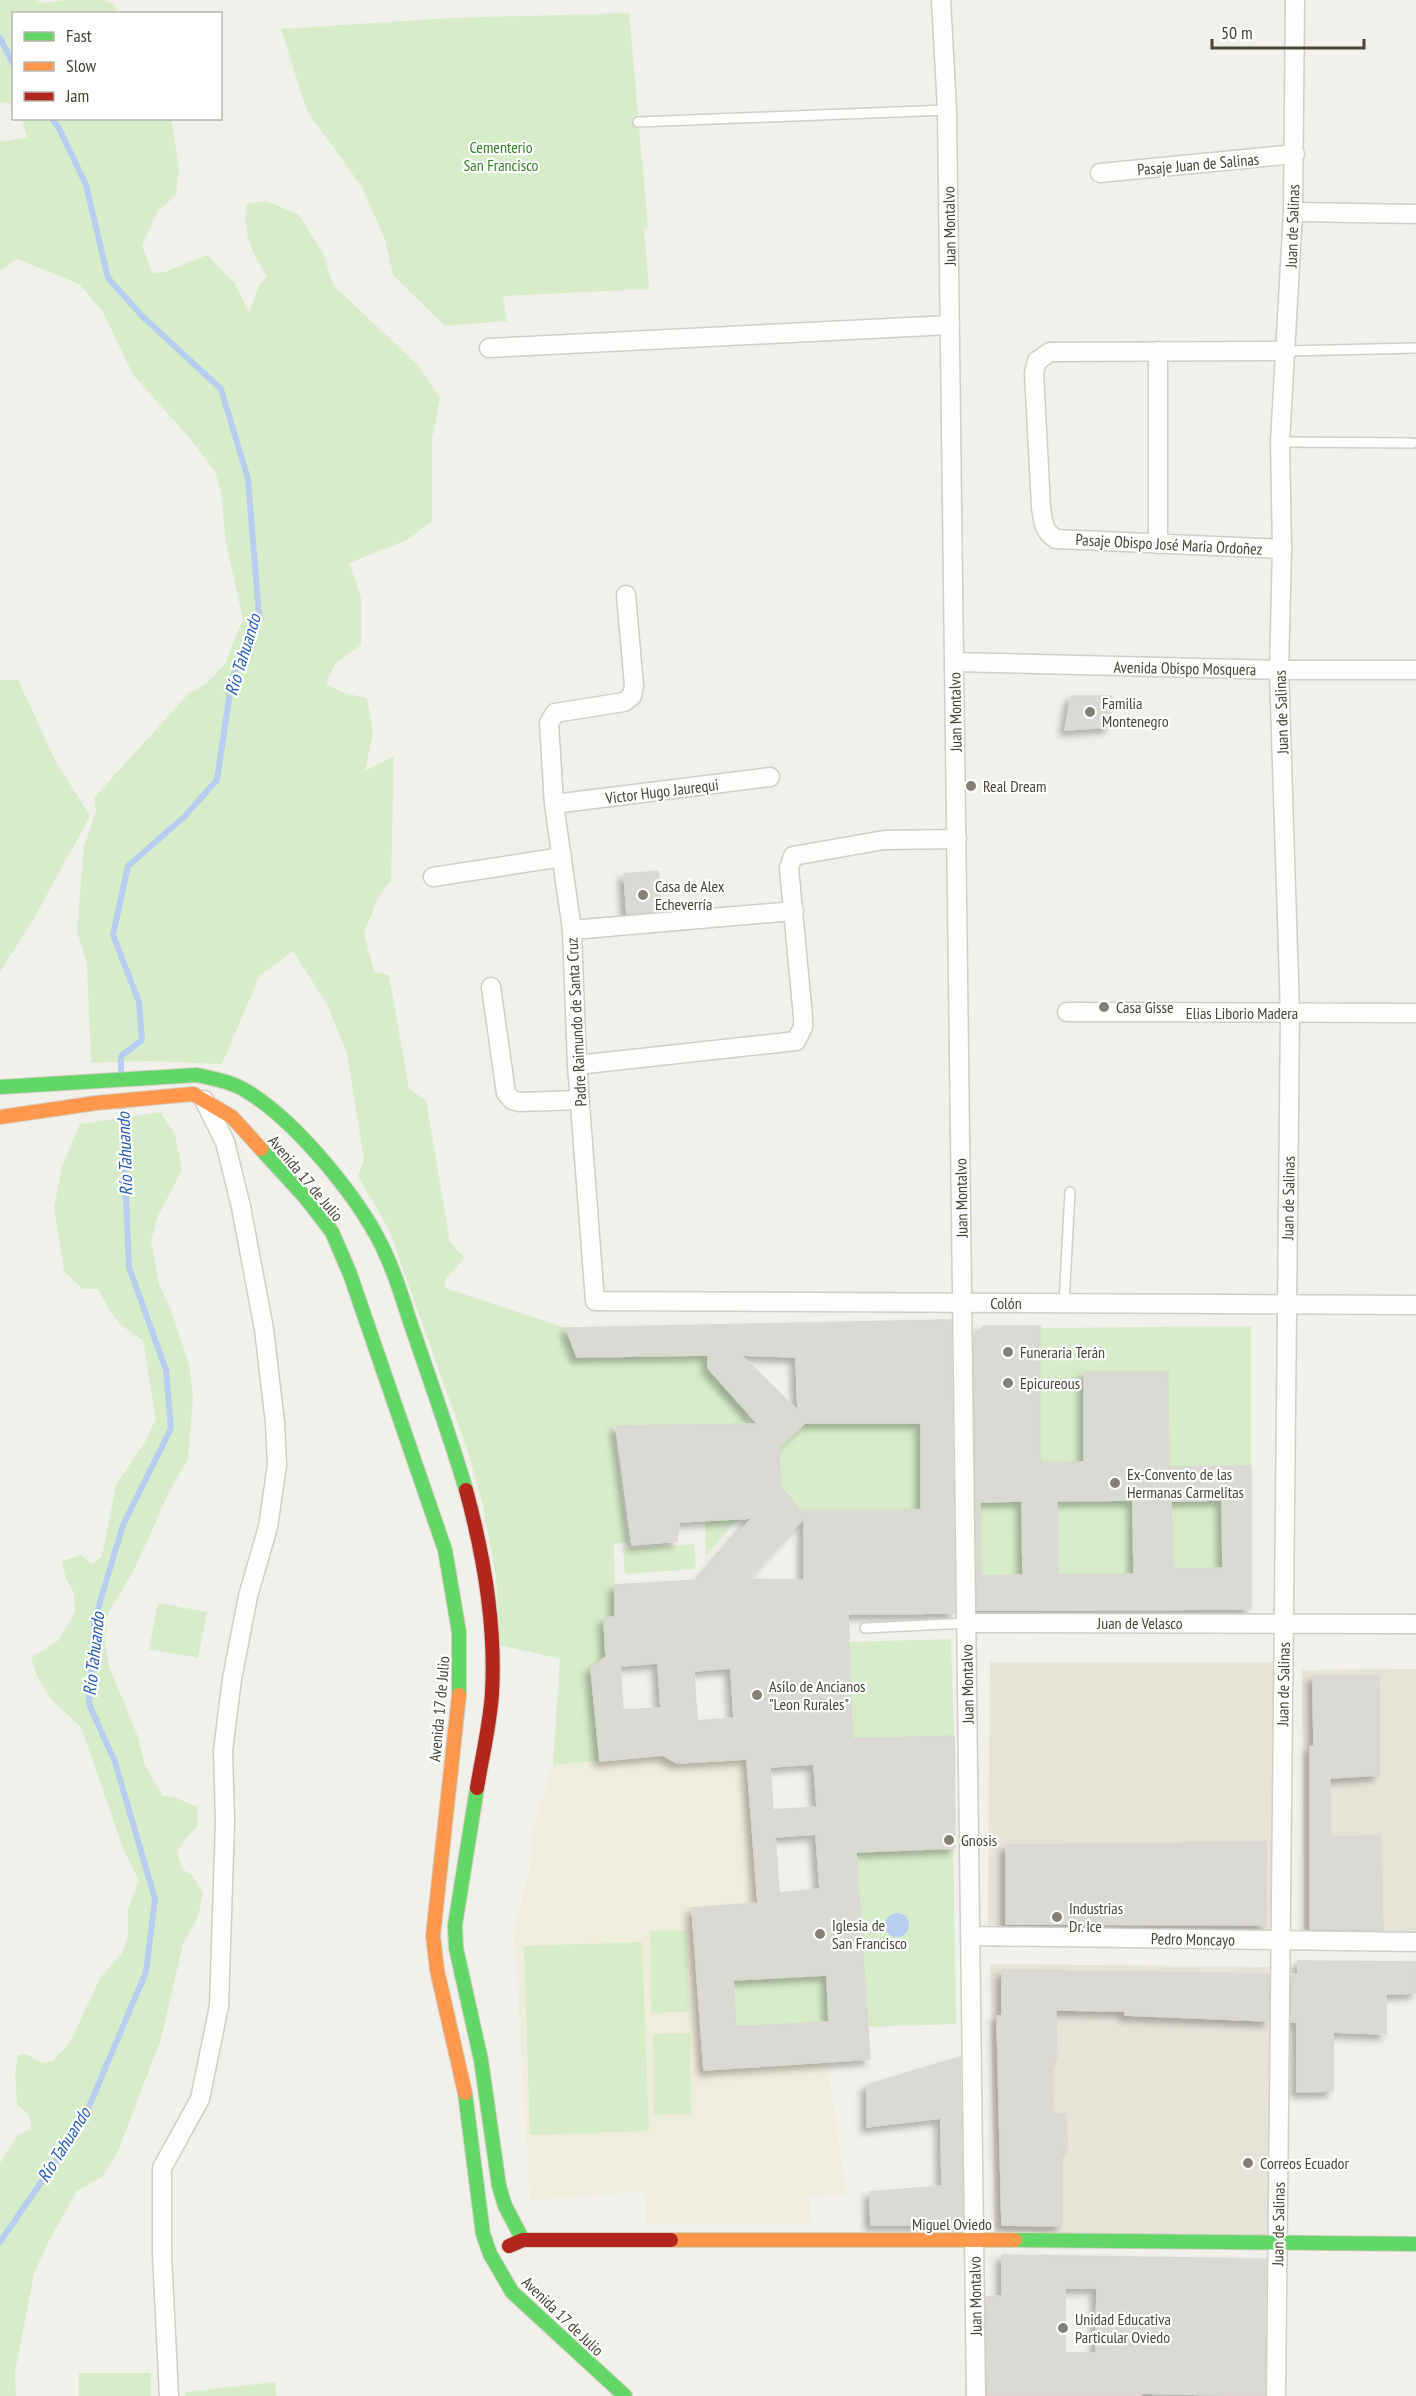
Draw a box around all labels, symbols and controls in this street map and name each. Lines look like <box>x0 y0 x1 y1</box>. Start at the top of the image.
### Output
legend <box>12 12 222 120</box>
scale bar <box>1212 12 1364 50</box>
text: 50 m <box>1221 21 1253 44</box>
text: Fast <box>66 24 92 47</box>
text: Slow <box>66 54 97 77</box>
text: Jam <box>65 84 89 107</box>
park label: Cementerio San Francisco <box>464 137 539 175</box>
street label: Pasaje Juan de Salinas <box>1136 149 1260 179</box>
street label: Juan de Salinas <box>1281 184 1303 269</box>
street label: Juan Montalvo <box>938 186 960 267</box>
street label: Pasaje Obispo José Maria Ordoñez <box>1075 529 1263 559</box>
water label: Río Tahuando <box>219 610 266 698</box>
street label: Avenida Obispo Mosquera <box>1113 657 1257 679</box>
street label: Juan de Salinas <box>1270 670 1292 755</box>
street label: Juan Montalvo <box>944 672 966 753</box>
place label: Familia Montenegro <box>1102 693 1169 731</box>
marker: Familia Montenegro <box>1083 705 1097 719</box>
street label: Victor Hugo Jaurequi <box>603 774 720 808</box>
place label: Real Dream <box>983 776 1046 796</box>
marker: Real Dream <box>964 779 978 793</box>
place label: Casa de Alex Echeverría <box>655 876 725 914</box>
marker: Casa de Alex Echeverría <box>636 888 650 902</box>
street label: Padre Raimundo de Santa Cruz <box>562 937 590 1107</box>
place label: Casa Gisse <box>1116 997 1174 1017</box>
marker: Casa Gisse <box>1097 1000 1111 1014</box>
street label: Elias Liborio Madera <box>1186 1003 1298 1023</box>
water label: Río Tahuando <box>112 1111 137 1196</box>
street label: Avenida 17 de Julio <box>264 1131 348 1225</box>
street label: Juan de Salinas <box>1277 1156 1299 1241</box>
street label: Juan Montalvo <box>950 1158 972 1239</box>
street label: Colón <box>990 1293 1022 1313</box>
place label: Funeraria Terán <box>1020 1342 1105 1362</box>
marker: Funeraria Terán <box>1001 1345 1015 1359</box>
place label: Epicureous <box>1020 1373 1080 1393</box>
marker: Epicureous <box>1001 1376 1015 1390</box>
place label: Ex-Convento de las Hermanas Carmelitas <box>1127 1464 1244 1502</box>
marker: Ex-Convento de las Hermanas Carmelitas <box>1108 1476 1122 1490</box>
water label: Río Tahuando <box>78 1610 109 1697</box>
street label: Juan de Velasco <box>1096 1613 1183 1633</box>
street label: Juan de Salinas <box>1272 1642 1294 1727</box>
street label: Juan Montalvo <box>956 1644 978 1725</box>
street label: Avenida 17 de Julio <box>424 1655 454 1763</box>
place label: Asilo de Ancianos "Leon Rurales" <box>769 1676 865 1714</box>
marker: Asilo de Ancianos "Leon Rurales" <box>750 1688 764 1702</box>
place label: Gnosis <box>961 1830 997 1850</box>
marker: Gnosis <box>942 1833 956 1847</box>
place label: Industrias Dr. Ice <box>1069 1898 1123 1936</box>
marker: Industrias Dr. Ice <box>1050 1910 1064 1924</box>
place label: Iglesia de San Francisco <box>832 1915 907 1953</box>
marker: Iglesia de San Francisco <box>813 1927 827 1941</box>
street label: Pedro Moncayo <box>1151 1928 1235 1950</box>
water label: Río Tahuando <box>32 2102 96 2186</box>
place label: Correos Ecuador <box>1260 2153 1349 2173</box>
marker: Correos Ecuador <box>1241 2156 1255 2170</box>
street label: Juan de Salinas <box>1267 2182 1289 2267</box>
street label: Miguel Oviedo <box>912 2214 992 2234</box>
street label: Juan Montalvo <box>964 2256 986 2337</box>
street label: Avenida 17 de Julio <box>518 2272 608 2360</box>
place label: Unidad Educativa Particular Oviedo <box>1075 2309 1171 2347</box>
marker: Unidad Educativa Particular Oviedo <box>1056 2321 1070 2335</box>

